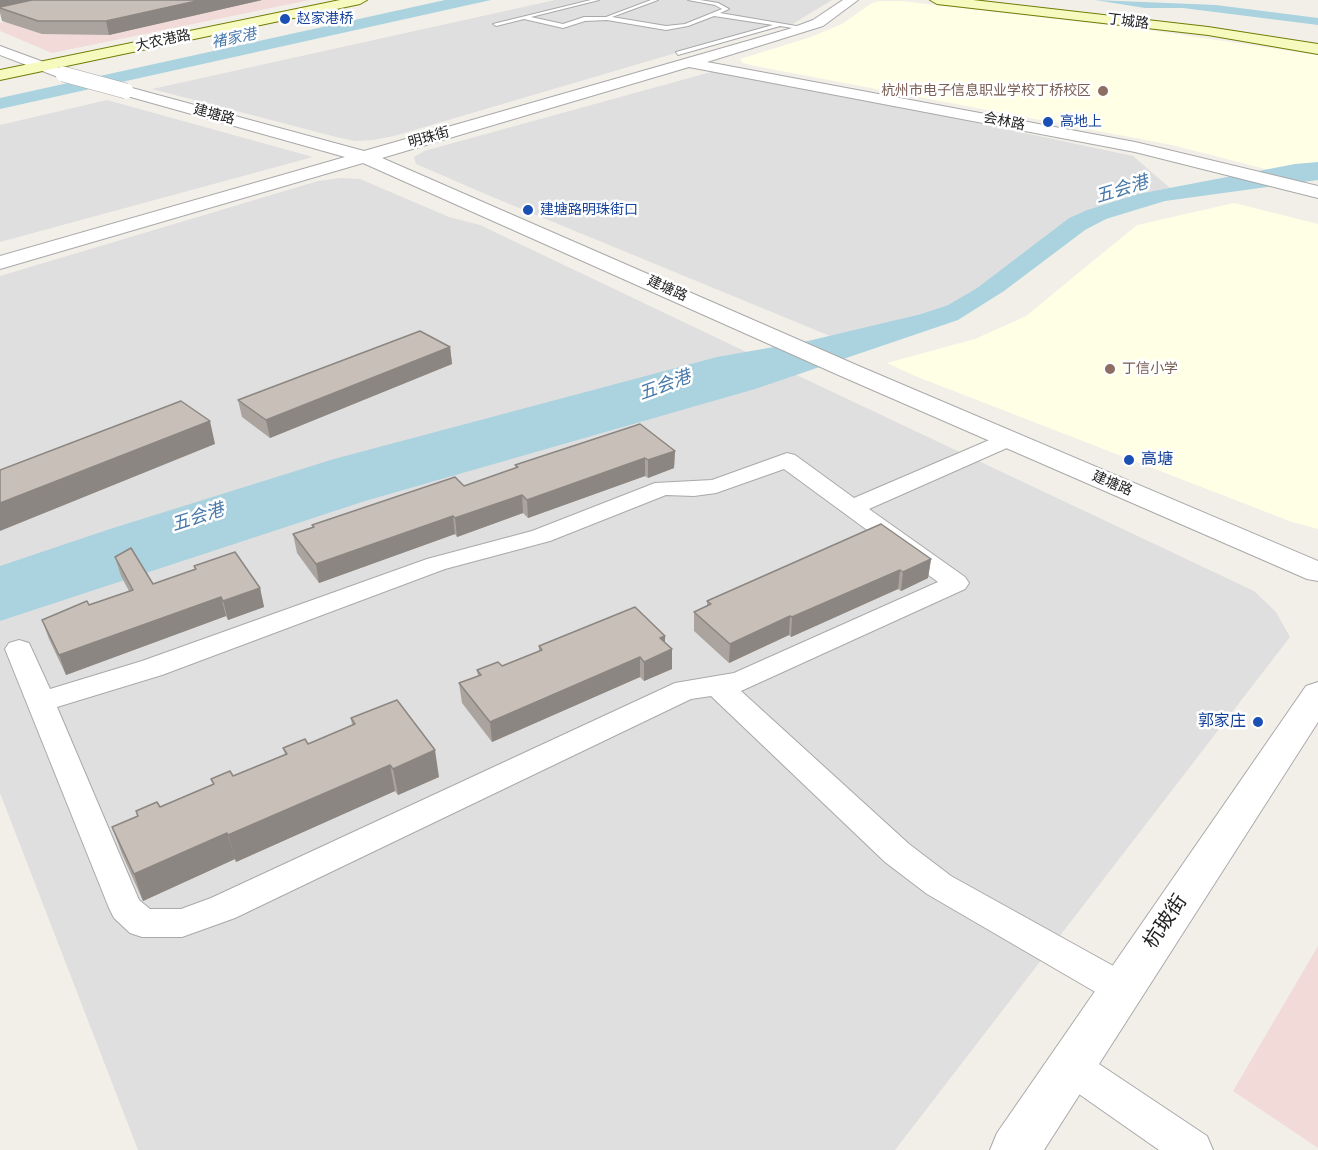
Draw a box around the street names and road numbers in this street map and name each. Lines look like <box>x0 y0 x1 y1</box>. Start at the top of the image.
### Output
street label: 丁城路 <box>1106 11 1150 33</box>
street label: 大农港路 <box>134 27 192 55</box>
street label: 建塘路 <box>192 101 236 129</box>
street label: 会林路 <box>982 110 1026 134</box>
street label: 明珠街 <box>406 124 452 152</box>
street label: 建塘路 <box>644 273 690 305</box>
street label: 建塘路 <box>1089 468 1135 500</box>
street label: 杭玻街 <box>1139 890 1193 954</box>

